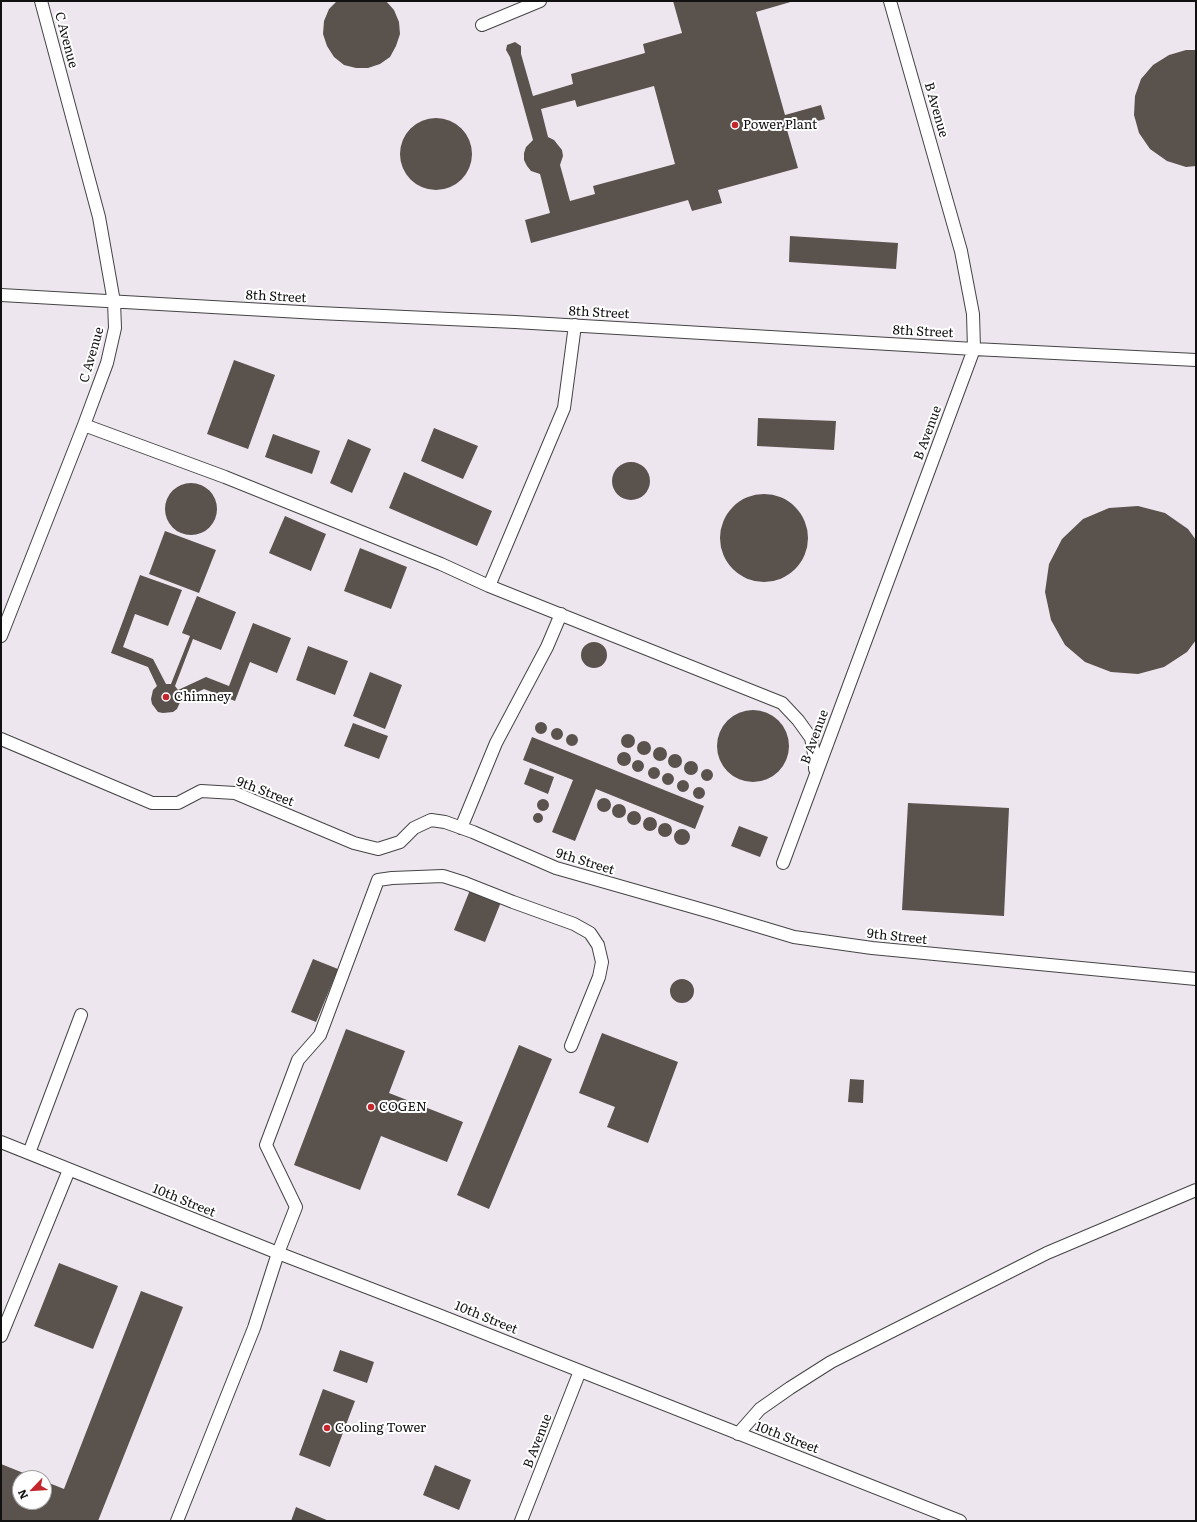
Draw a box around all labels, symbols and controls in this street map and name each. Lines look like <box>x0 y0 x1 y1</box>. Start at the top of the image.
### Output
street label: C Avenue <box>51 10 81 70</box>
street label: B Avenue <box>921 81 951 139</box>
place label: Power Plant <box>743 117 817 133</box>
marker: Power Plant <box>730 120 740 130</box>
street label: 8th Street <box>245 288 307 306</box>
street label: 8th Street <box>568 304 630 322</box>
street label: 8th Street <box>892 323 954 341</box>
street label: C Avenue <box>77 325 107 385</box>
street label: B Avenue <box>911 404 945 462</box>
place label: Chimney <box>174 689 231 705</box>
marker: Chimney <box>161 692 171 702</box>
street label: B Avenue <box>798 708 832 766</box>
street label: 9th Street <box>234 774 296 810</box>
street label: 9th Street <box>554 846 616 878</box>
street label: 9th Street <box>866 926 928 948</box>
place label: COGEN <box>379 1099 427 1115</box>
marker: COGEN <box>366 1102 376 1112</box>
street label: 10th Street <box>150 1181 218 1221</box>
street label: 10th Street <box>452 1298 520 1338</box>
street label: B Avenue <box>521 1412 555 1470</box>
street label: 10th Street <box>753 1419 821 1457</box>
place label: Cooling Tower <box>335 1420 426 1436</box>
marker: Cooling Tower <box>322 1423 332 1433</box>
north arrow <box>12 1470 52 1510</box>
text: N <box>13 1487 31 1502</box>

